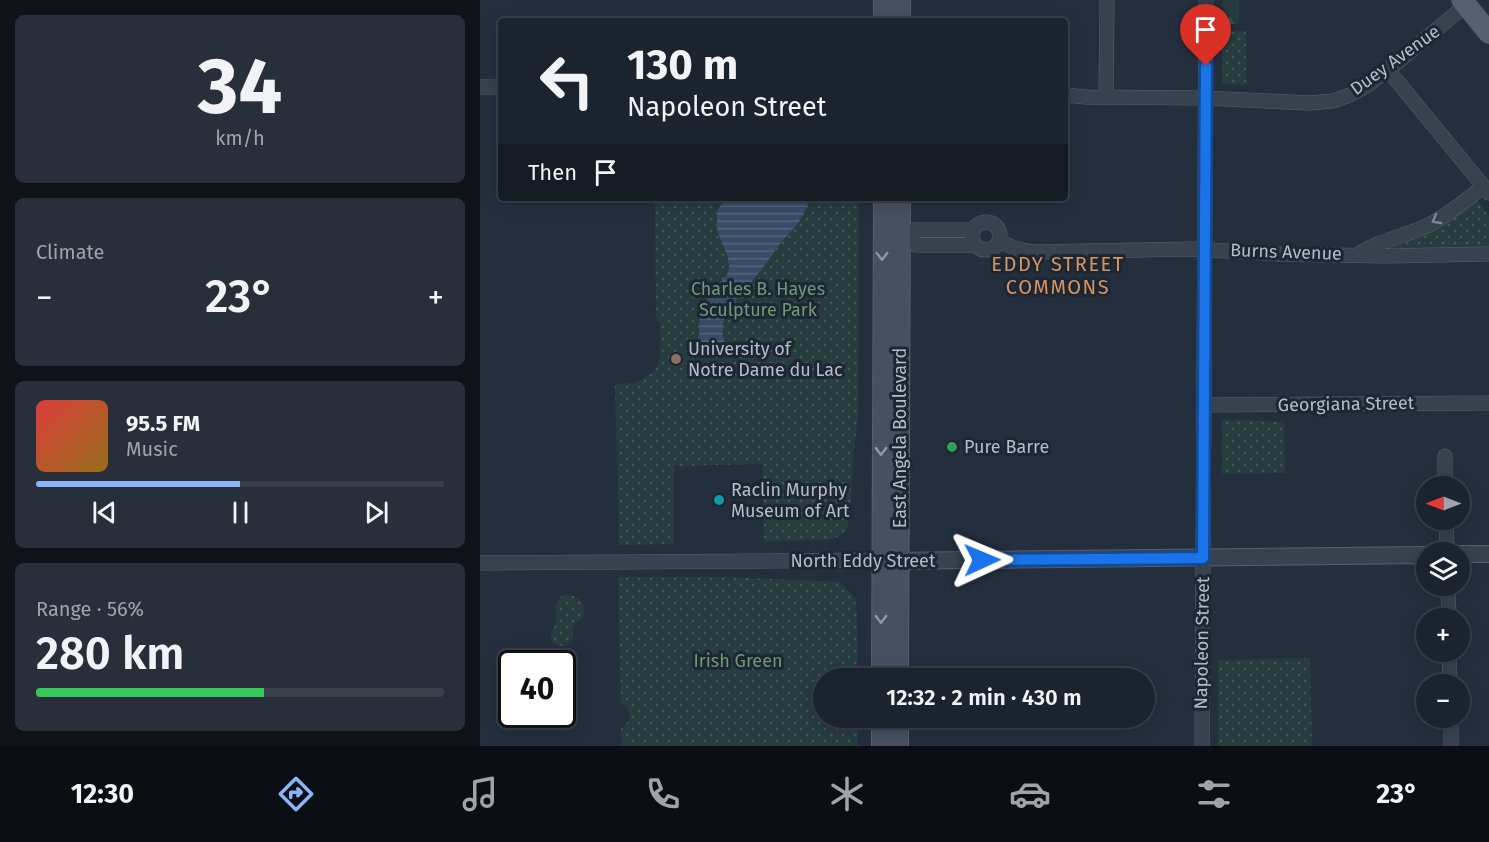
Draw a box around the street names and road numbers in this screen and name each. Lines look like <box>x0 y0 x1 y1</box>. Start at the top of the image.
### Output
street label: Duey Avenue <box>1346 20 1444 100</box>
street label: Burns Avenue <box>1230 239 1342 265</box>
street label: East Angela Boulevard <box>889 348 911 528</box>
street label: Georgiana Street <box>1278 392 1415 416</box>
street label: North Eddy Street <box>791 550 936 572</box>
street label: Napoleon Street <box>1190 576 1214 710</box>

